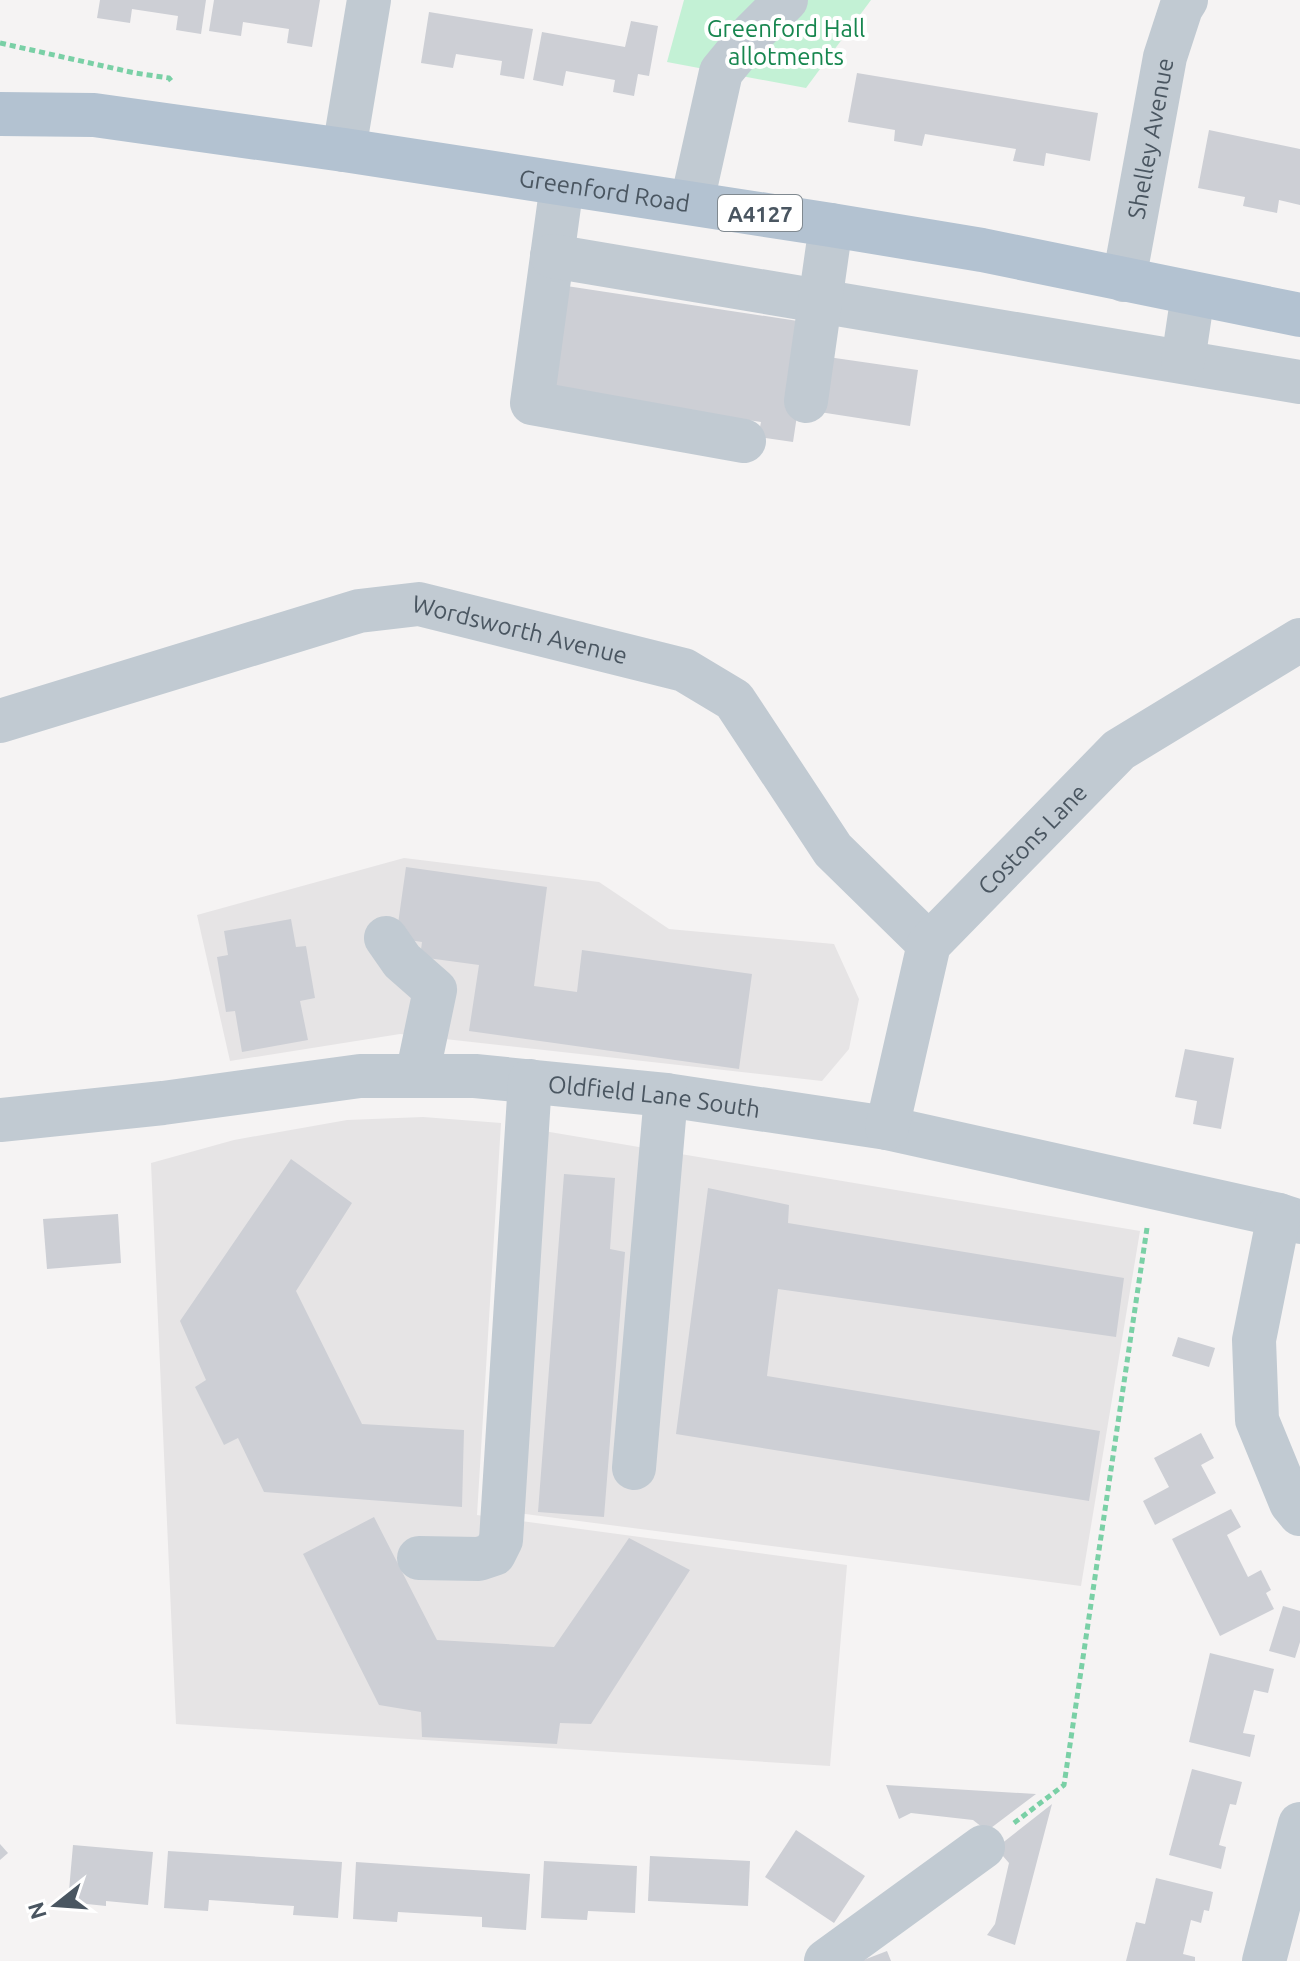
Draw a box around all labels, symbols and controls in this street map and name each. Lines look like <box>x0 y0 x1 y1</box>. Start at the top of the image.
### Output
park label: Greenford Hall allotments <box>707 15 865 70</box>
street label: Shelley Avenue <box>1122 56 1178 221</box>
street label: Greenford Road <box>517 164 692 217</box>
road number: A4127 <box>718 195 802 231</box>
street label: Wordsworth Avenue <box>410 589 630 669</box>
street label: Costons Lane <box>972 778 1092 900</box>
street label: Oldfield Lane South <box>547 1070 762 1122</box>
north arrow <box>16 1865 96 1945</box>
text: N <box>22 1899 51 1923</box>

